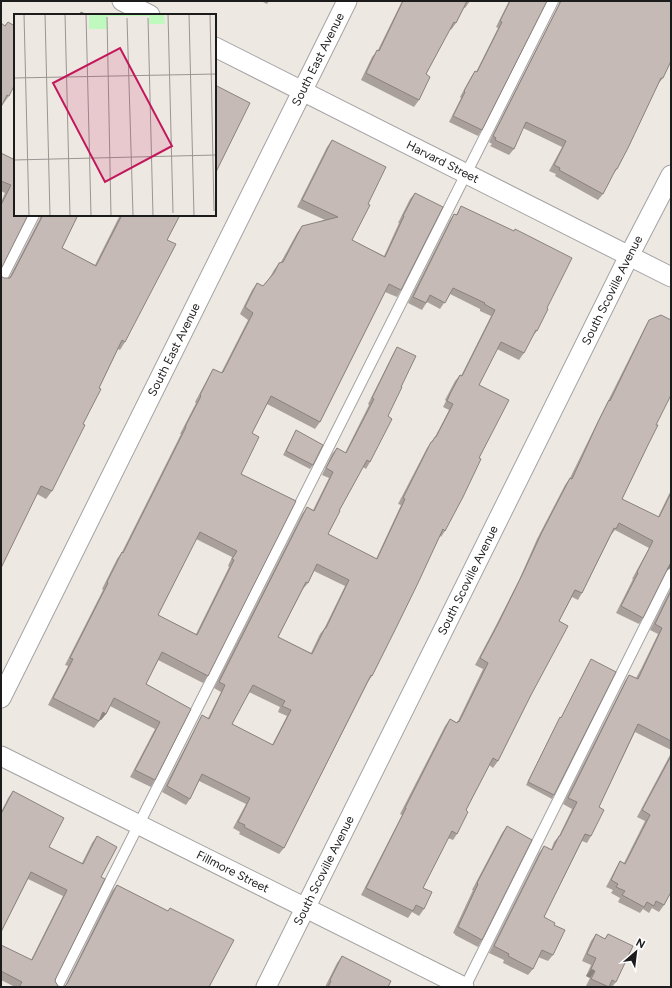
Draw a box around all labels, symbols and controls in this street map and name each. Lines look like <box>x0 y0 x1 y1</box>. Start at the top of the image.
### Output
street label: South East Avenue <box>289 10 347 108</box>
inset map <box>14 14 216 216</box>
street label: Harvard Street <box>404 138 482 186</box>
street label: South Scoville Avenue <box>579 233 646 347</box>
street label: South East Avenue <box>145 300 203 398</box>
street label: South Scoville Avenue <box>435 523 501 637</box>
street label: South Scoville Avenue <box>291 813 357 928</box>
street label: Fillmore Street <box>194 848 272 896</box>
north arrow <box>616 932 656 972</box>
text: N <box>634 936 647 951</box>

